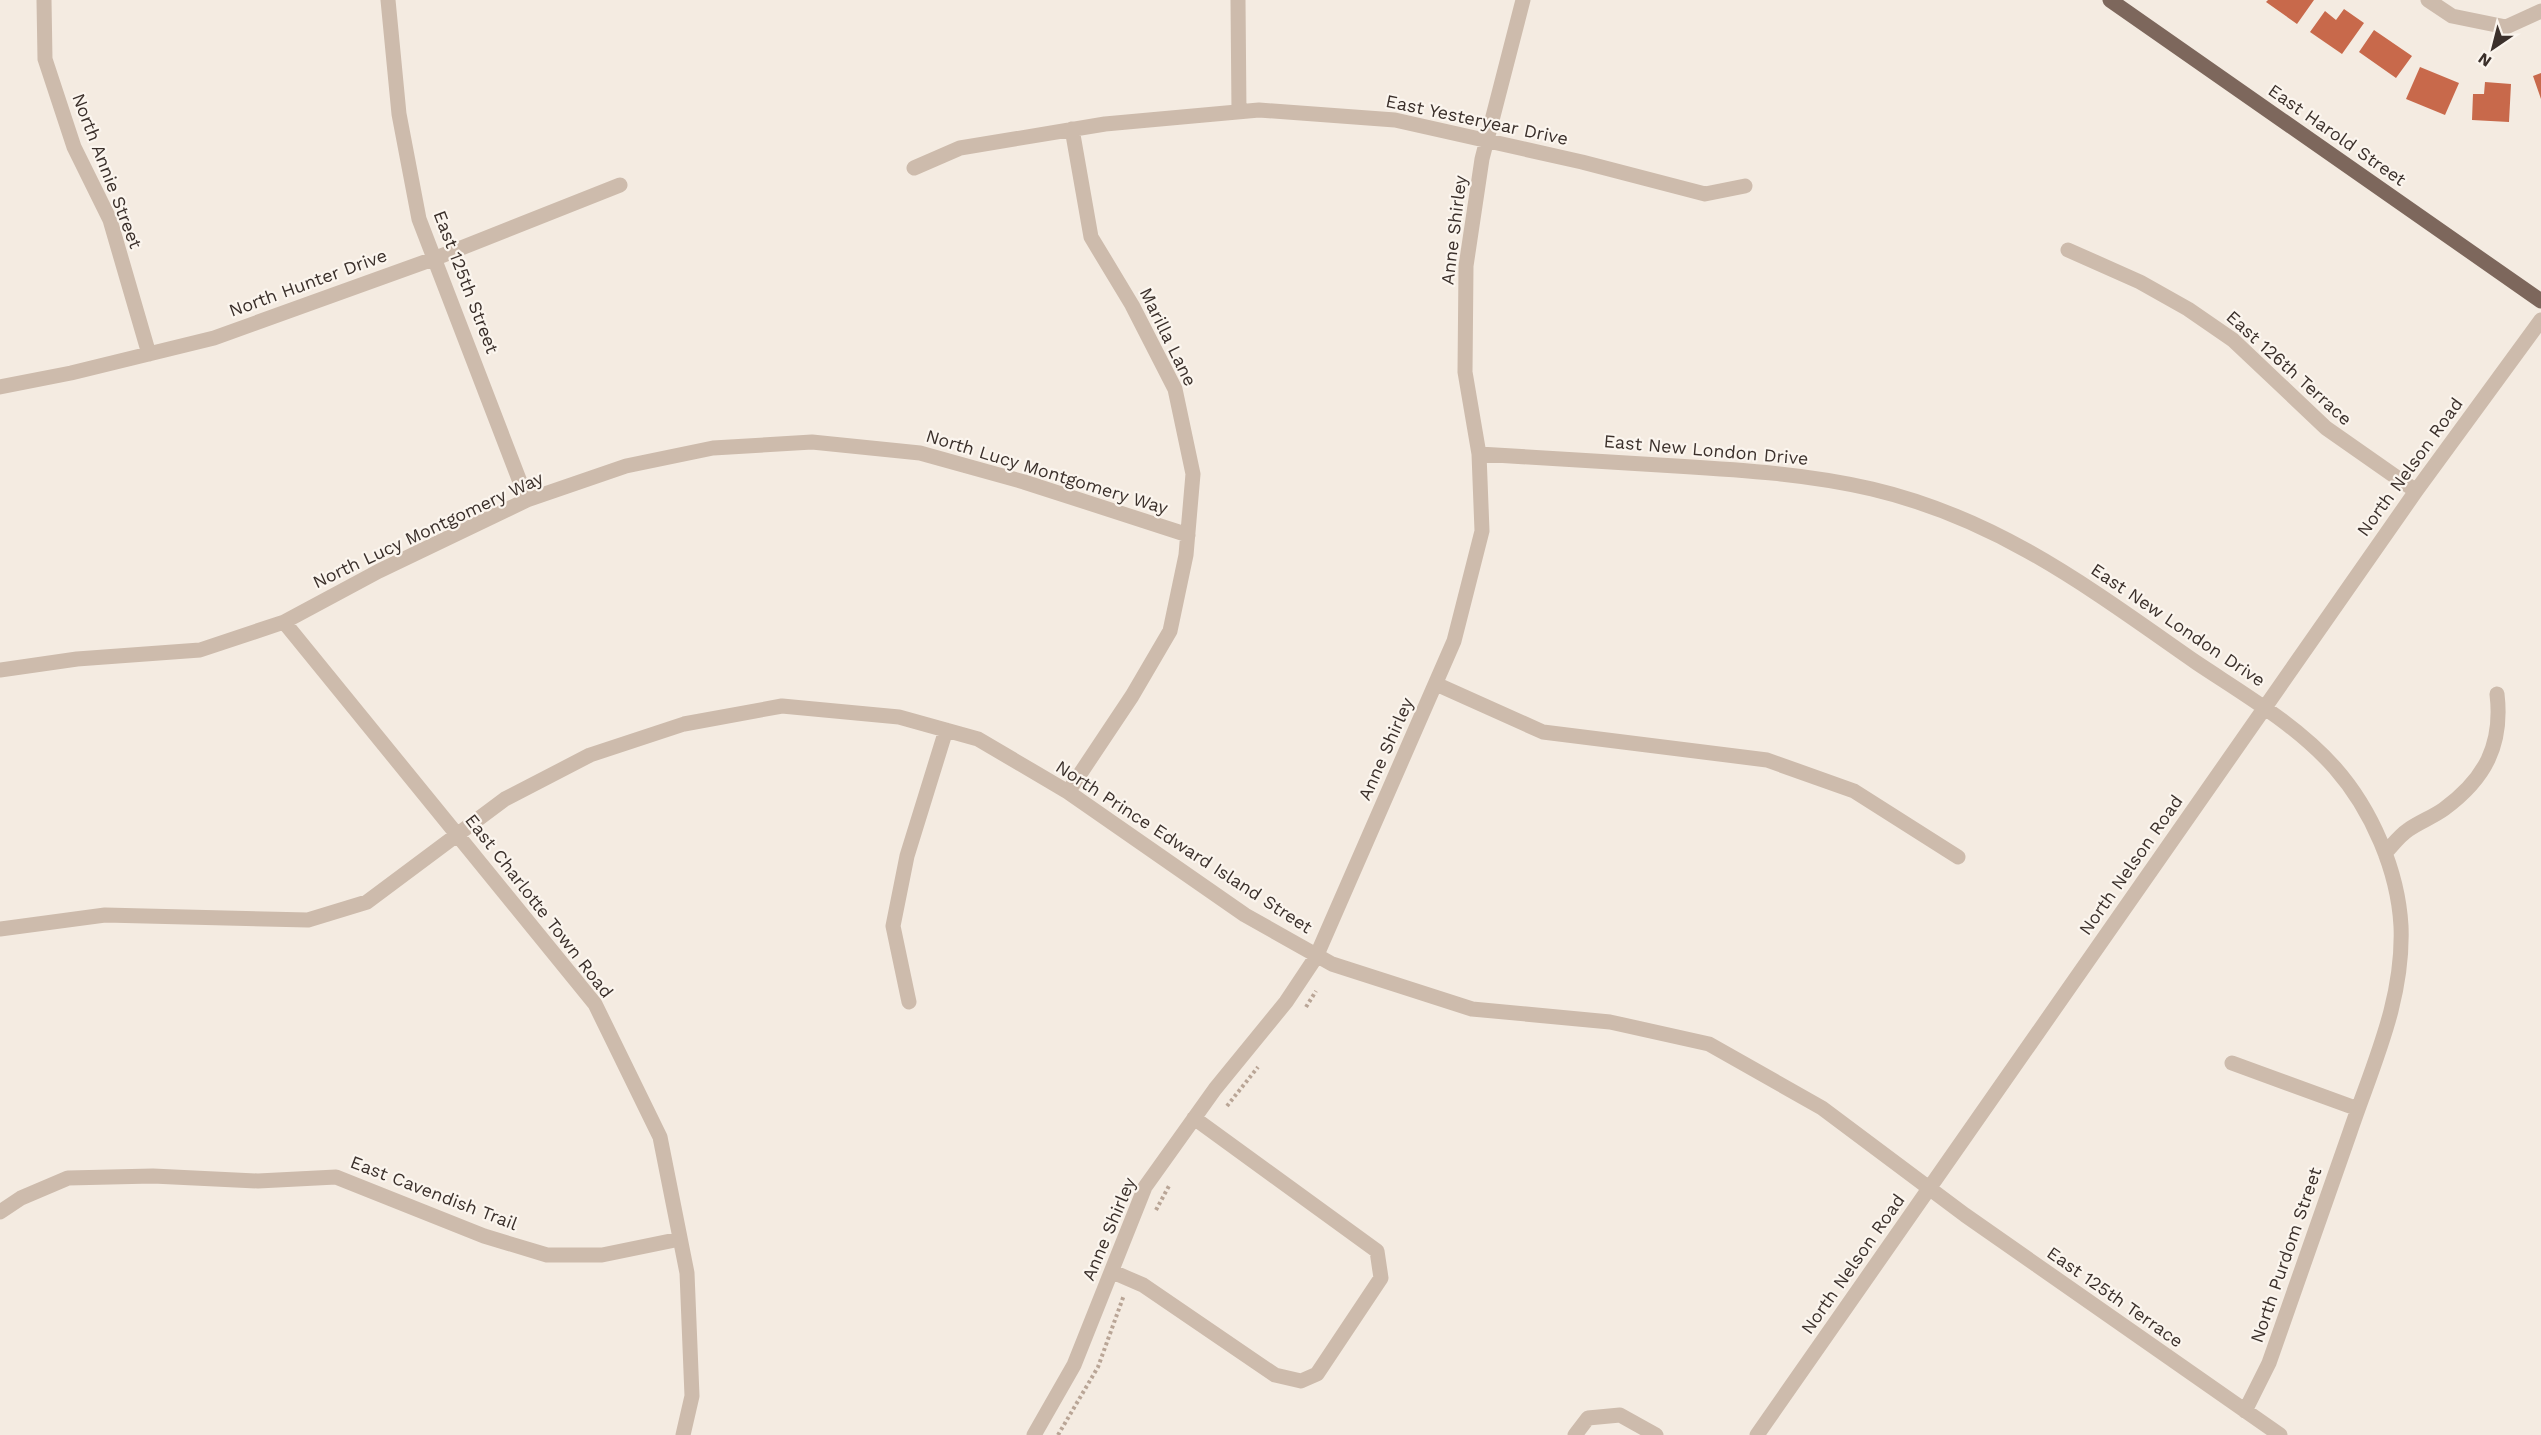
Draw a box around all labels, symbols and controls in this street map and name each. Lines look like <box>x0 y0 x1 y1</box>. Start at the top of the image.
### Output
north arrow <box>2463 18 2523 78</box>
text: N <box>2474 49 2495 71</box>
street label: East Harold Street <box>2264 79 2410 190</box>
street label: North Annie Street <box>68 90 147 252</box>
street label: East Yesteryear Drive <box>1384 90 1570 149</box>
street label: Anne Shirley <box>1436 173 1471 286</box>
street label: East 125th Street <box>430 207 504 357</box>
street label: North Hunter Drive <box>226 244 390 321</box>
street label: Marilla Lane <box>1136 284 1201 389</box>
street label: East 126th Terrace <box>2222 306 2356 430</box>
street label: North Nelson Road <box>2352 393 2467 540</box>
street label: North Lucy Montgomery Way <box>924 425 1171 519</box>
street label: East New London Drive <box>1603 430 1809 469</box>
street label: North Lucy Montgomery Way <box>309 467 547 592</box>
street label: East New London Drive <box>2087 558 2269 691</box>
street label: Anne Shirley <box>1354 694 1418 803</box>
street label: North Prince Edward Island Street <box>1052 756 1317 938</box>
street label: North Nelson Road <box>2074 791 2187 939</box>
street label: East Charlotte Town Road <box>461 810 618 1002</box>
street label: East Cavendish Trail <box>348 1151 521 1234</box>
street label: North Purdom Street <box>2246 1164 2326 1345</box>
street label: Anne Shirley <box>1077 1173 1140 1284</box>
street label: North Nelson Road <box>1796 1190 1909 1338</box>
street label: East 125th Terrace <box>2043 1242 2187 1351</box>

